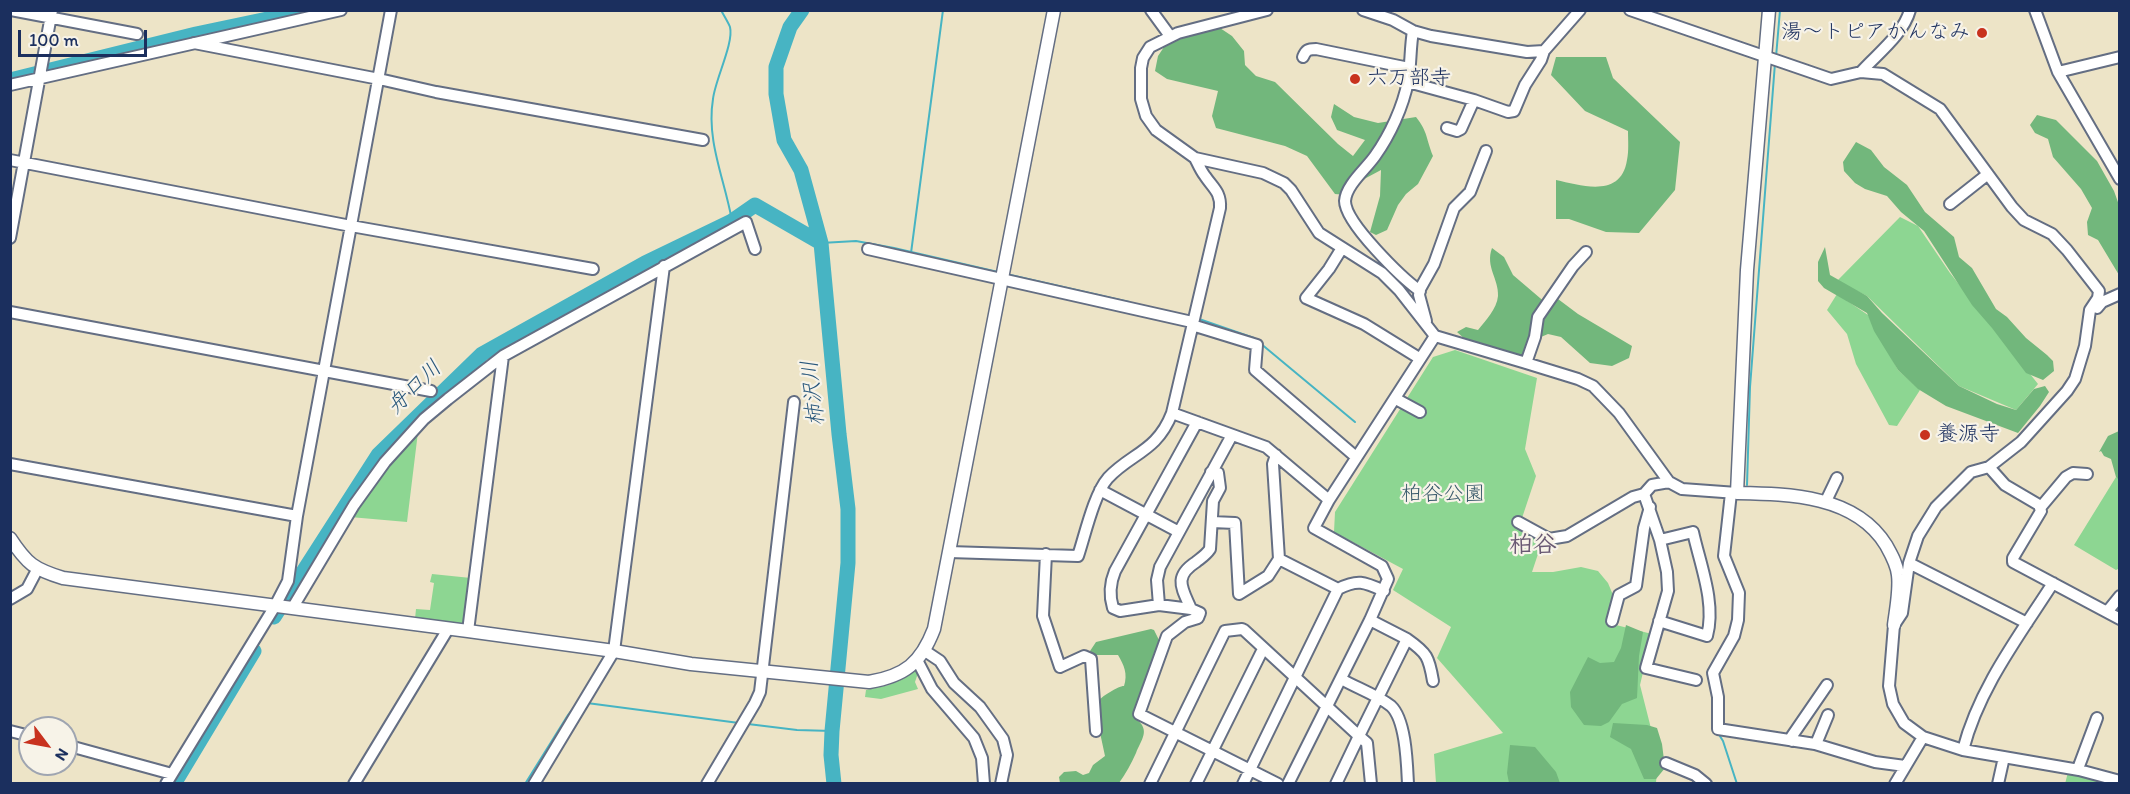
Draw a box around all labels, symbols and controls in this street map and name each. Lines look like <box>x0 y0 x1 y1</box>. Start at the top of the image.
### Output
scale bar <box>21 18 150 56</box>
place label: 湯～トピアかんなみ <box>1781 20 1970 46</box>
marker: 湯～トピアかんなみ <box>1975 26 1989 40</box>
text: 100 m <box>29 29 79 51</box>
place label: 六万部寺 <box>1367 66 1451 92</box>
marker: 六万部寺 <box>1348 72 1362 86</box>
water label: 舟口川 <box>382 356 448 420</box>
water label: 柿沢川 <box>797 359 831 427</box>
place label: 養源寺 <box>1937 422 2000 448</box>
marker: 養源寺 <box>1918 428 1932 442</box>
park label: 柏谷公園 <box>1401 482 1485 508</box>
district label: 柏谷 <box>1509 532 1557 560</box>
north arrow <box>18 716 78 776</box>
text: N <box>51 745 73 764</box>

